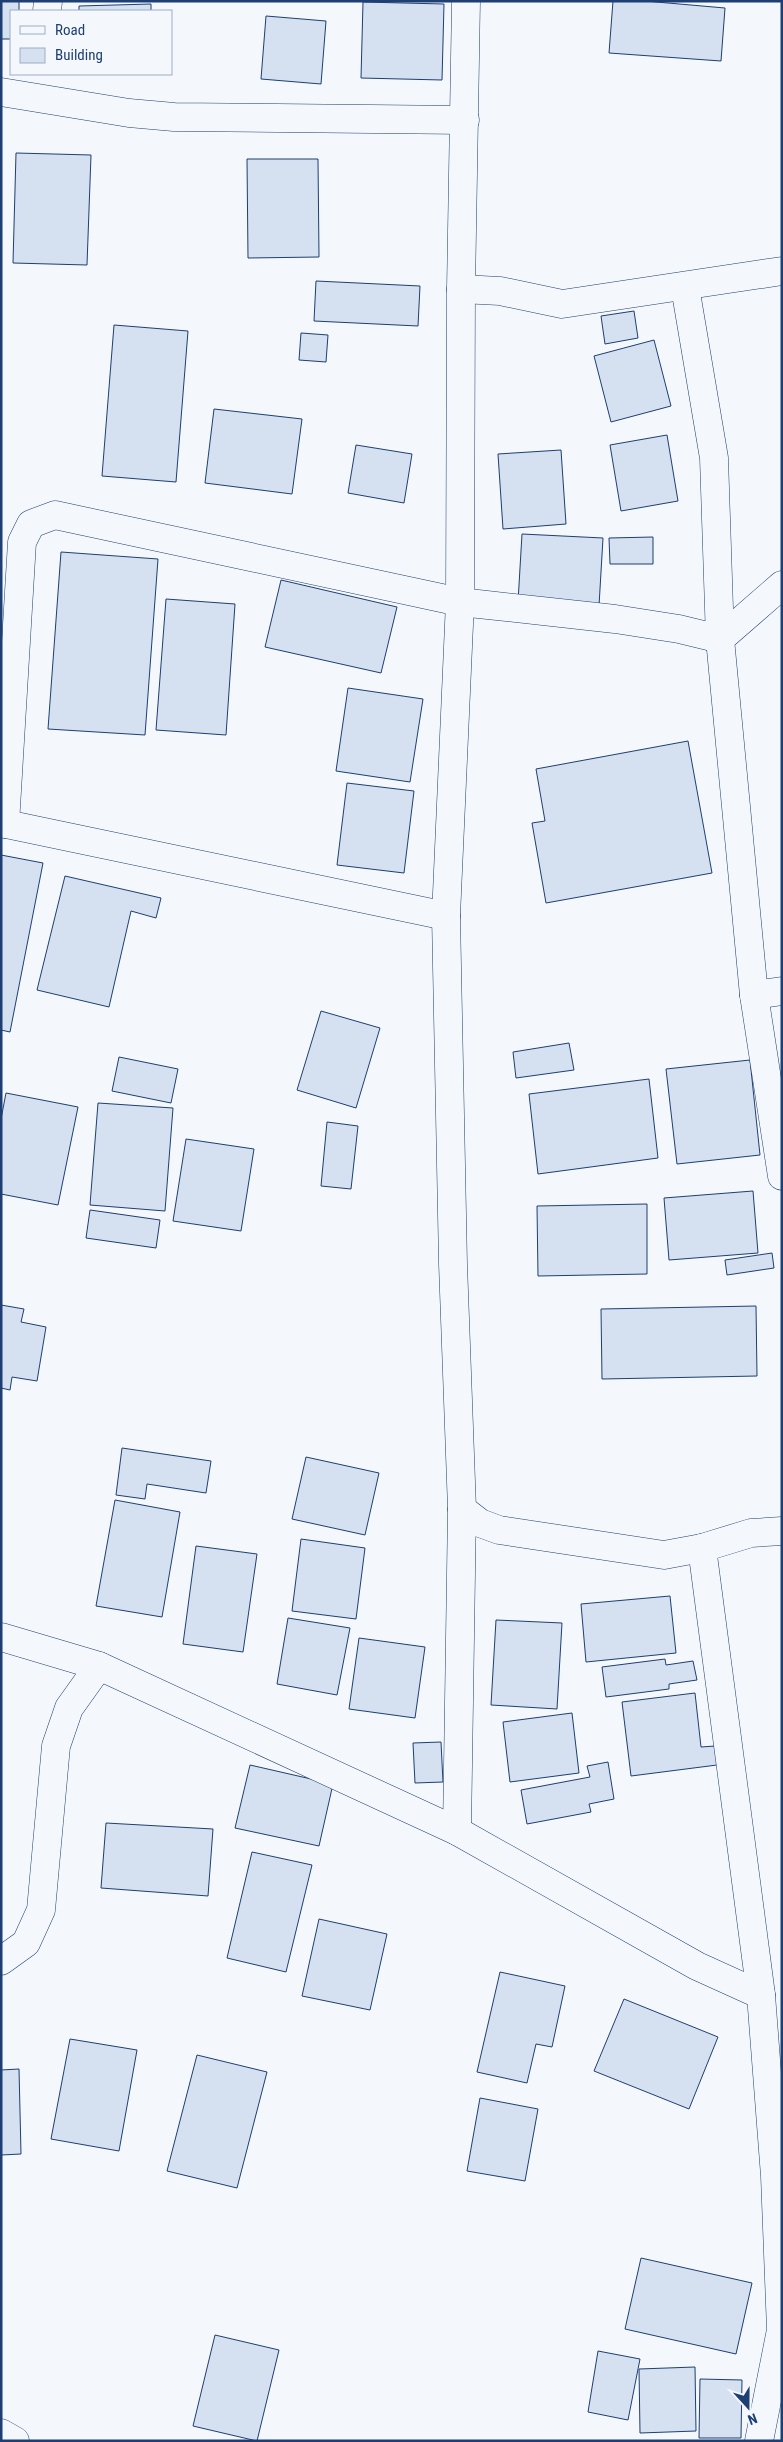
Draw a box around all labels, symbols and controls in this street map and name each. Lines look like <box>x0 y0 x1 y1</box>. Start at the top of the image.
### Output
legend <box>10 10 172 75</box>
text: Road <box>55 21 85 39</box>
text: Building <box>55 46 103 64</box>
north arrow <box>723 2382 773 2432</box>
text: N <box>746 2410 760 2428</box>

